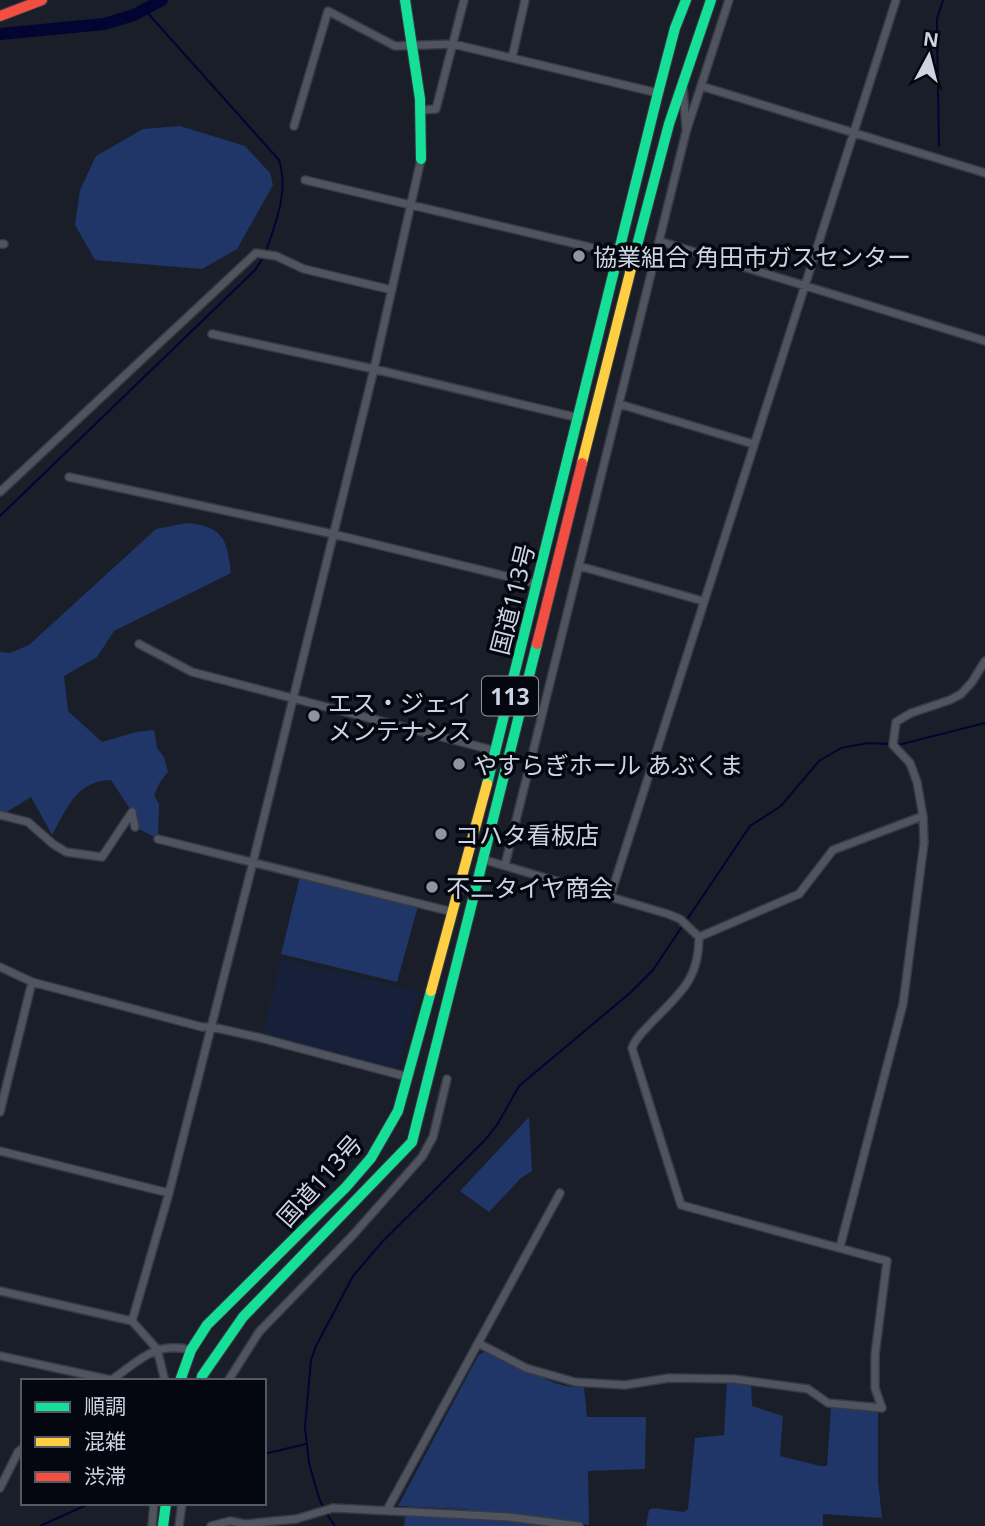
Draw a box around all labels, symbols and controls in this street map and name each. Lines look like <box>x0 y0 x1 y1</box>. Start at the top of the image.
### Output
north arrow <box>894 21 964 91</box>
text: N <box>922 25 940 53</box>
place label: 協業組合 角田市ガスセンター <box>593 240 911 273</box>
marker: 協業組合 角田市ガスセンター <box>571 248 587 264</box>
street label: 国道113号 <box>482 540 542 658</box>
road number: 113 <box>482 676 538 716</box>
place label: エス・ジェイ メンテナンス <box>328 686 472 747</box>
marker: エス・ジェイ メンテナンス <box>306 708 322 724</box>
place label: やすらぎホール あぶくま <box>473 748 743 781</box>
marker: やすらぎホール あぶくま <box>451 756 467 772</box>
place label: コハタ看板店 <box>455 818 599 851</box>
marker: コハタ看板店 <box>433 826 449 842</box>
place label: 不二タイヤ商会 <box>446 871 613 904</box>
marker: 不二タイヤ商会 <box>424 879 440 895</box>
street label: 国道113号 <box>269 1127 369 1233</box>
legend <box>21 1379 266 1505</box>
text: 順調 <box>84 1392 126 1420</box>
text: 混雑 <box>84 1427 126 1455</box>
text: 渋滞 <box>84 1462 126 1490</box>

